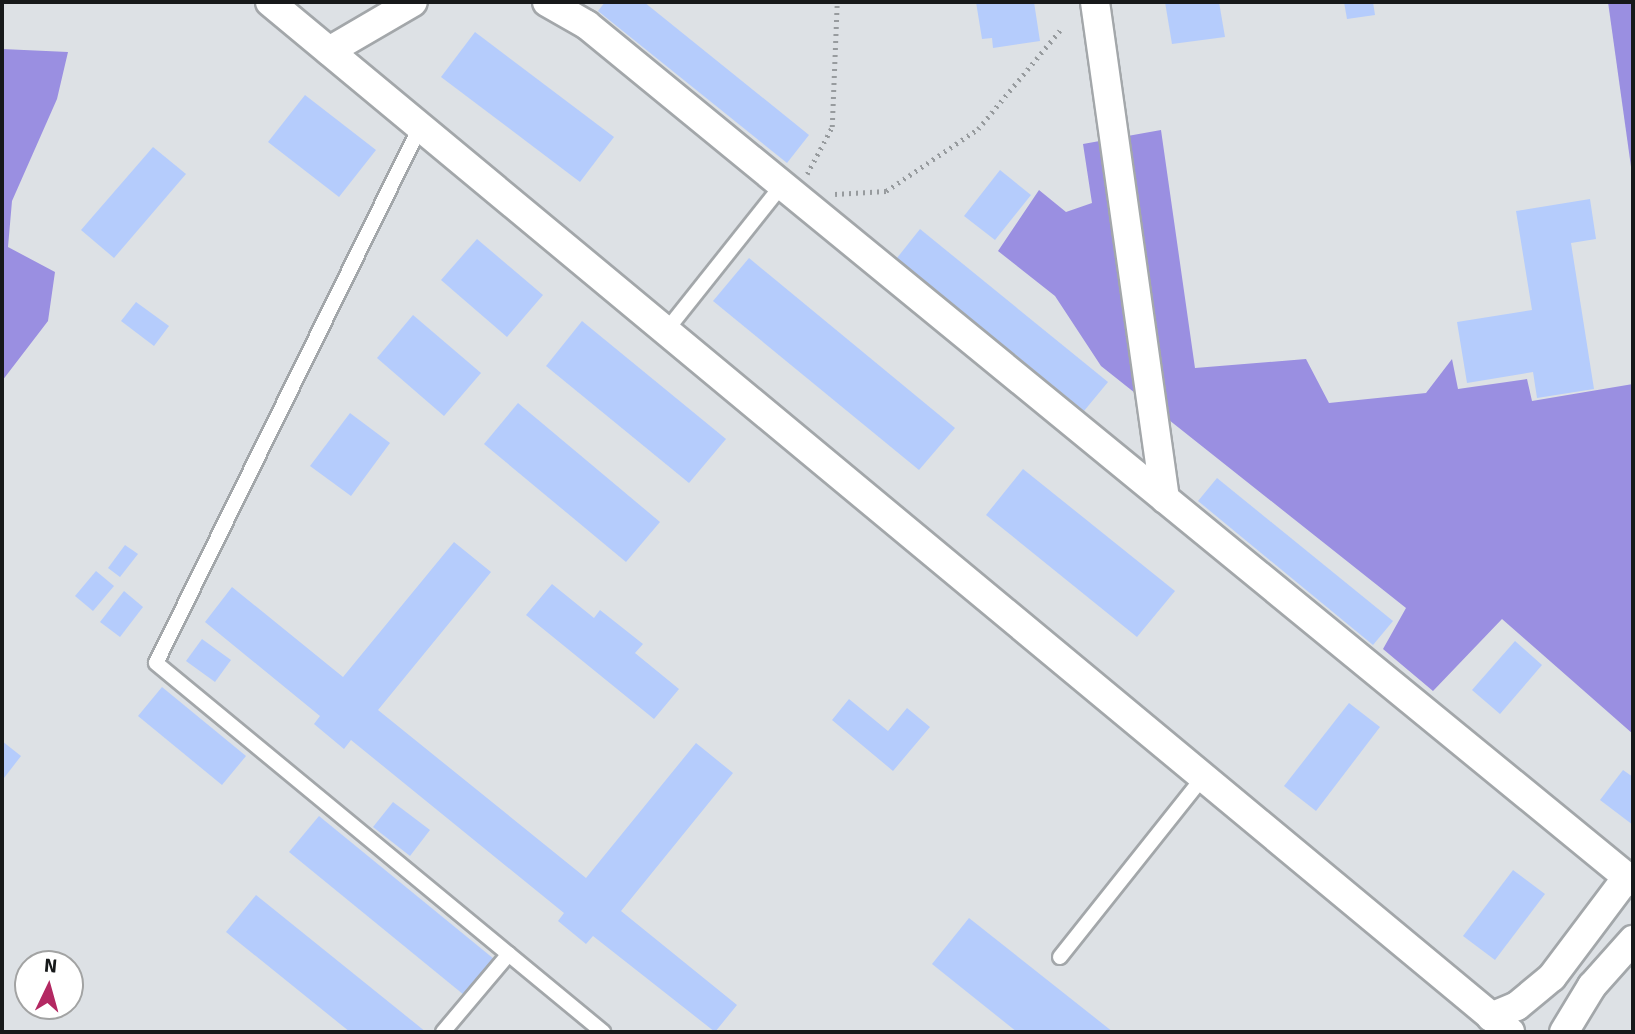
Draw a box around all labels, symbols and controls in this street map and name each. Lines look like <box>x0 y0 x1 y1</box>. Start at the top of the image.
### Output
north arrow <box>14 950 84 1020</box>
text: N <box>43 954 58 979</box>

